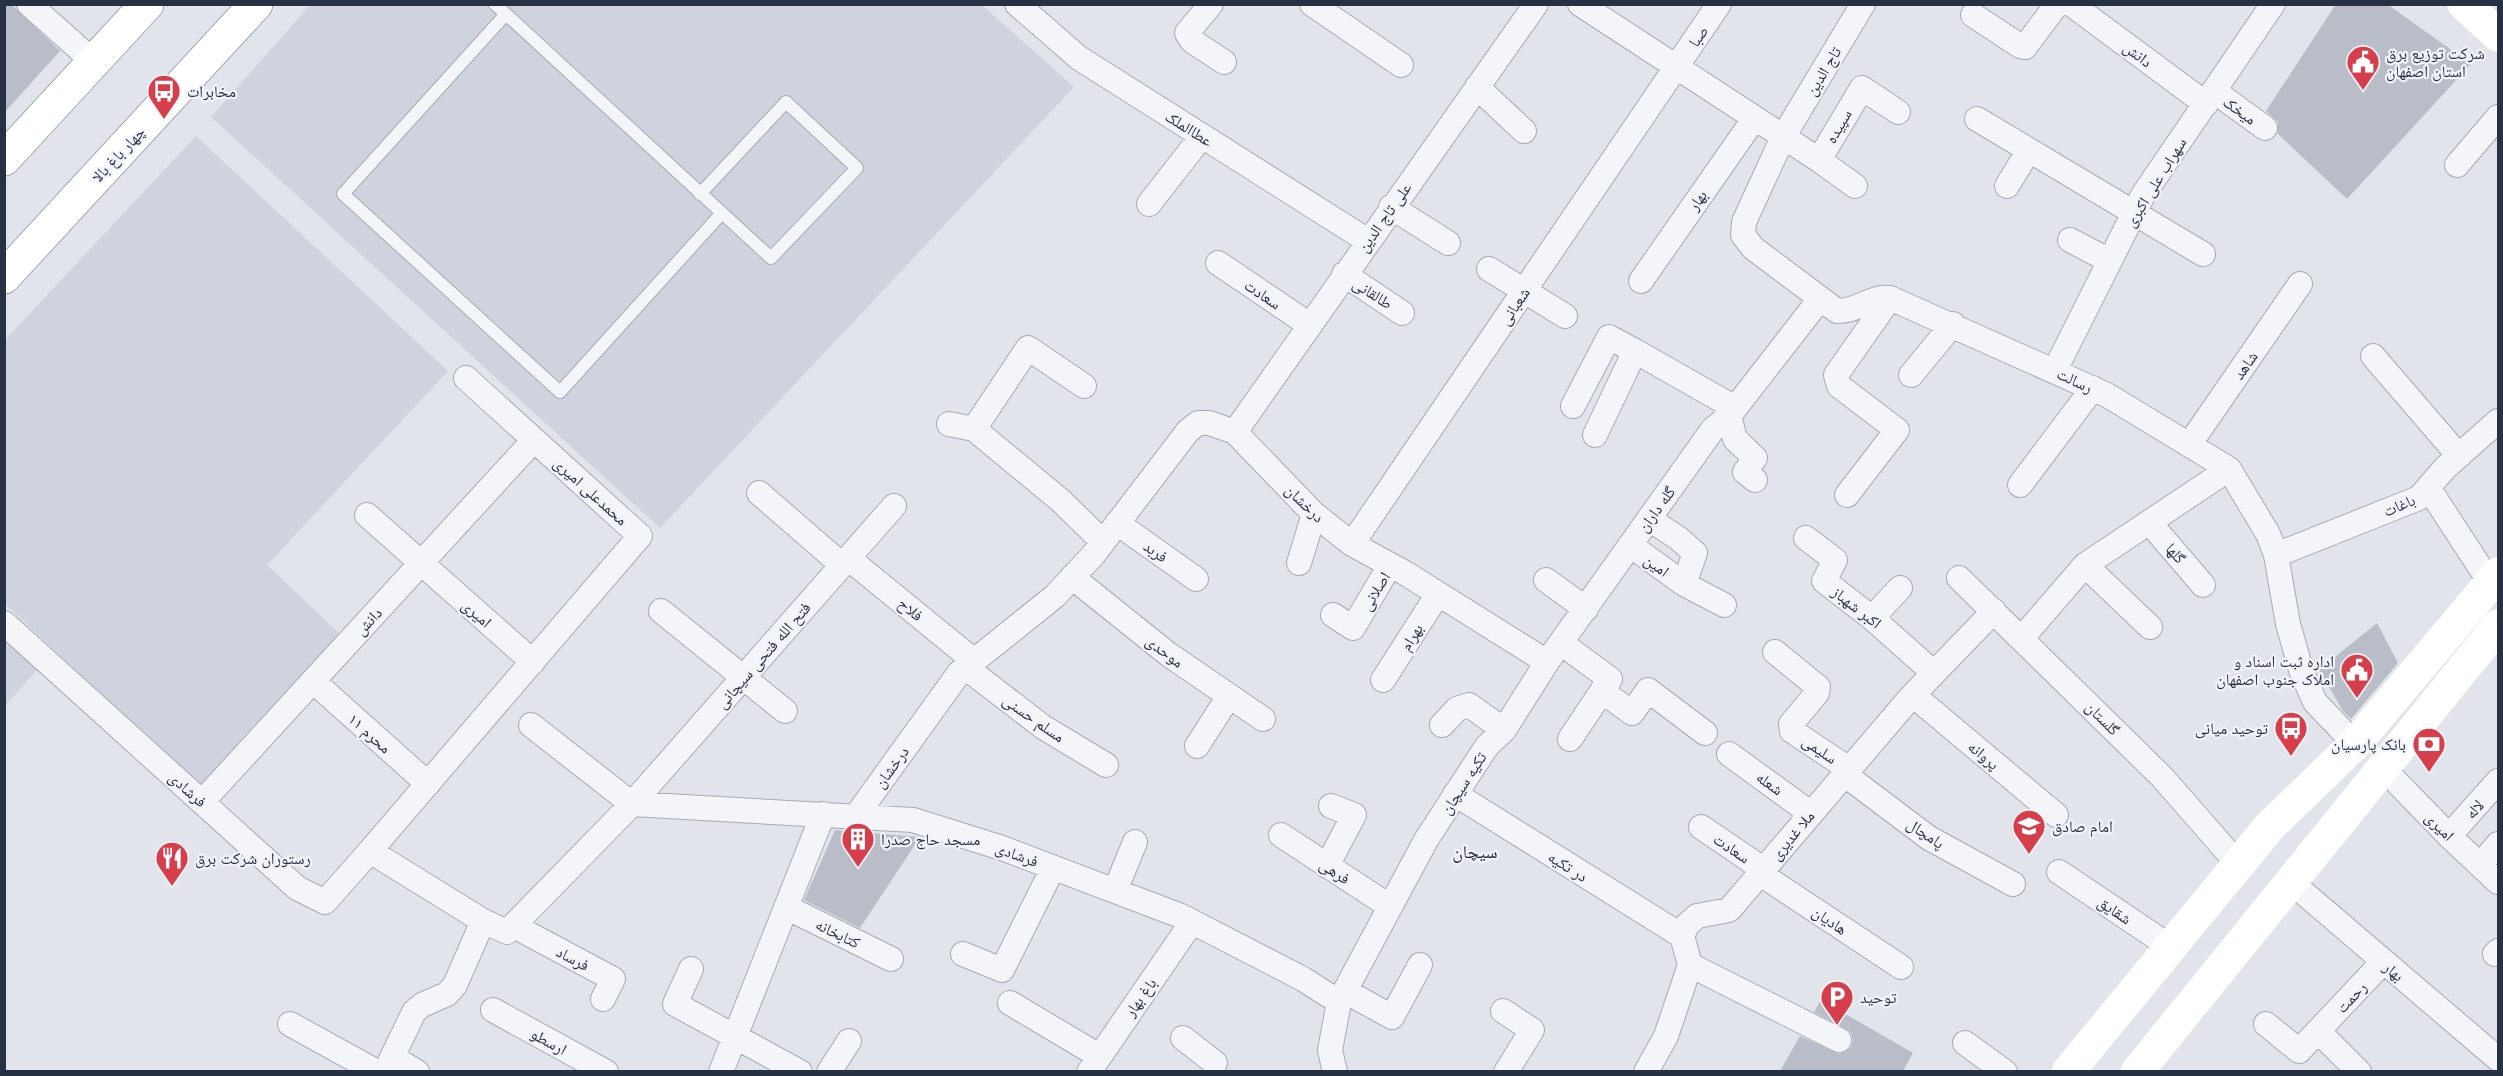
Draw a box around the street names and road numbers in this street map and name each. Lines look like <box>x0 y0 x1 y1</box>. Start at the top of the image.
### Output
street label: صبا <box>1684 22 1712 50</box>
street label: دانش <box>2119 37 2156 72</box>
street label: تاج الدین <box>1801 43 1846 100</box>
street label: میخک <box>2220 91 2260 129</box>
street label: سپیده <box>1820 105 1856 147</box>
street label: عطاالملک <box>1162 106 1216 150</box>
street label: چهار باغ بالا <box>87 122 150 187</box>
street label: سهراب علی اکبری <box>2119 133 2191 231</box>
street label: علی تاج الدین <box>1353 178 1416 256</box>
street label: بهار <box>1682 186 1711 215</box>
street label: طالقانی <box>1349 273 1397 314</box>
street label: سعادت <box>1241 274 1285 314</box>
street label: شعبانی <box>1494 283 1535 329</box>
street label: شاهد <box>2228 347 2262 383</box>
street label: رسالت <box>2054 363 2096 397</box>
street label: محمدعلی امیری <box>549 453 632 530</box>
street label: درخشان <box>1280 479 1329 527</box>
street label: گله داران <box>1633 482 1680 536</box>
street label: باغات <box>2380 489 2418 521</box>
street label: فربد <box>1140 536 1172 566</box>
street label: گلها <box>2162 539 2191 568</box>
street label: امین <box>1640 549 1673 582</box>
street label: اصلانی <box>1356 568 1395 614</box>
street label: اکبر شهباز <box>1827 581 1886 633</box>
street label: فلاح <box>894 593 928 626</box>
street label: امیری <box>457 595 496 632</box>
street label: فتح الله فتحی سیچانی <box>711 598 816 713</box>
street label: دانش <box>350 603 387 640</box>
street label: بهرام <box>1395 620 1428 655</box>
street label: موحدی <box>1141 630 1188 673</box>
street label: مسلم حسنی <box>999 689 1069 747</box>
street label: گلستان <box>2081 697 2125 740</box>
street label: ۱۱ محرم <box>344 709 396 758</box>
street label: سلیمی <box>1798 730 1841 769</box>
street label: پروانه <box>1964 736 2004 774</box>
street label: درخشان <box>869 742 914 792</box>
street label: تکیه سیچان <box>1435 748 1492 819</box>
street label: فرشادی <box>164 767 211 812</box>
street label: شعله <box>1753 767 1787 799</box>
street label: لاله <box>2460 795 2488 823</box>
street label: ملا غدیری <box>1765 806 1819 865</box>
street label: امیری <box>2420 807 2459 846</box>
street label: پامچال <box>1903 813 1949 854</box>
street label: سعادت <box>1710 828 1754 868</box>
street label: فرشادی <box>992 837 1041 872</box>
street label: در تکیه <box>1545 846 1591 886</box>
street label: فرهی <box>1315 854 1354 889</box>
street label: شقایق <box>2094 891 2136 929</box>
street label: هادیان <box>1808 901 1851 940</box>
street label: کتابخانه <box>812 914 864 952</box>
street label: فرساد <box>553 941 593 975</box>
street label: بهار <box>2379 956 2408 985</box>
street label: باغ بهار <box>1119 974 1161 1022</box>
street label: رحمت <box>2331 977 2371 1017</box>
street label: ارسطو <box>527 1023 571 1059</box>

